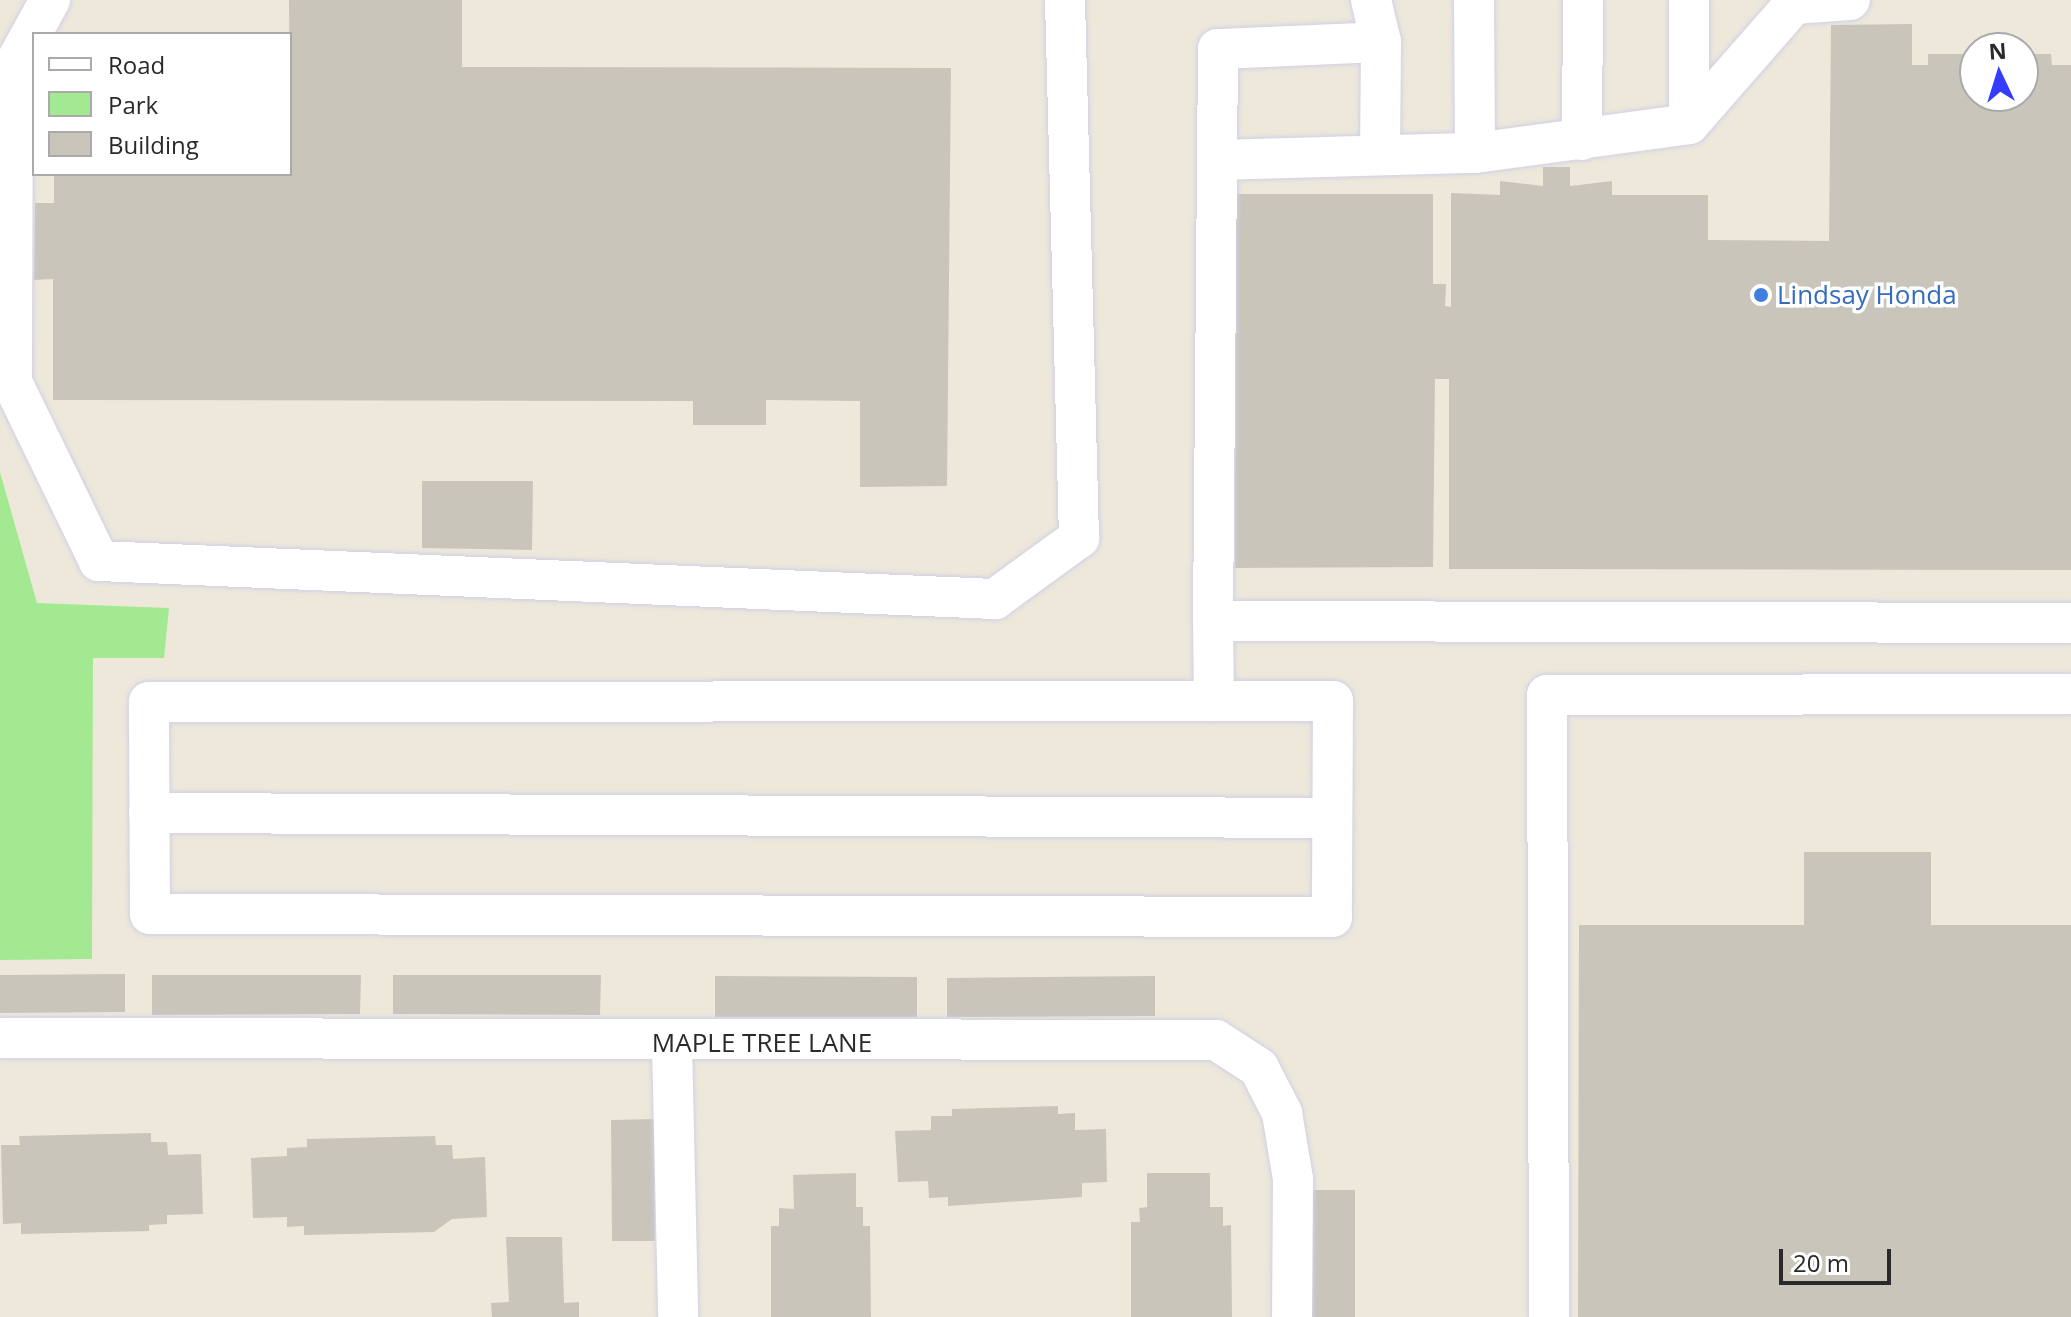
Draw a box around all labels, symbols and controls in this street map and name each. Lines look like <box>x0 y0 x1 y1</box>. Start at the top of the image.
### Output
legend <box>32 32 292 176</box>
north arrow <box>1959 32 2039 112</box>
text: N <box>1987 34 2007 66</box>
text: Road <box>108 48 165 81</box>
text: Park <box>108 88 158 121</box>
text: Building <box>108 128 199 161</box>
place label: Lindsay Honda <box>1777 279 1957 311</box>
marker: Lindsay Honda <box>1752 286 1770 304</box>
street label: MAPLE TREE LANE <box>652 1027 872 1059</box>
scale bar <box>1783 1233 1895 1283</box>
text: 20 m <box>1793 1246 1849 1279</box>

